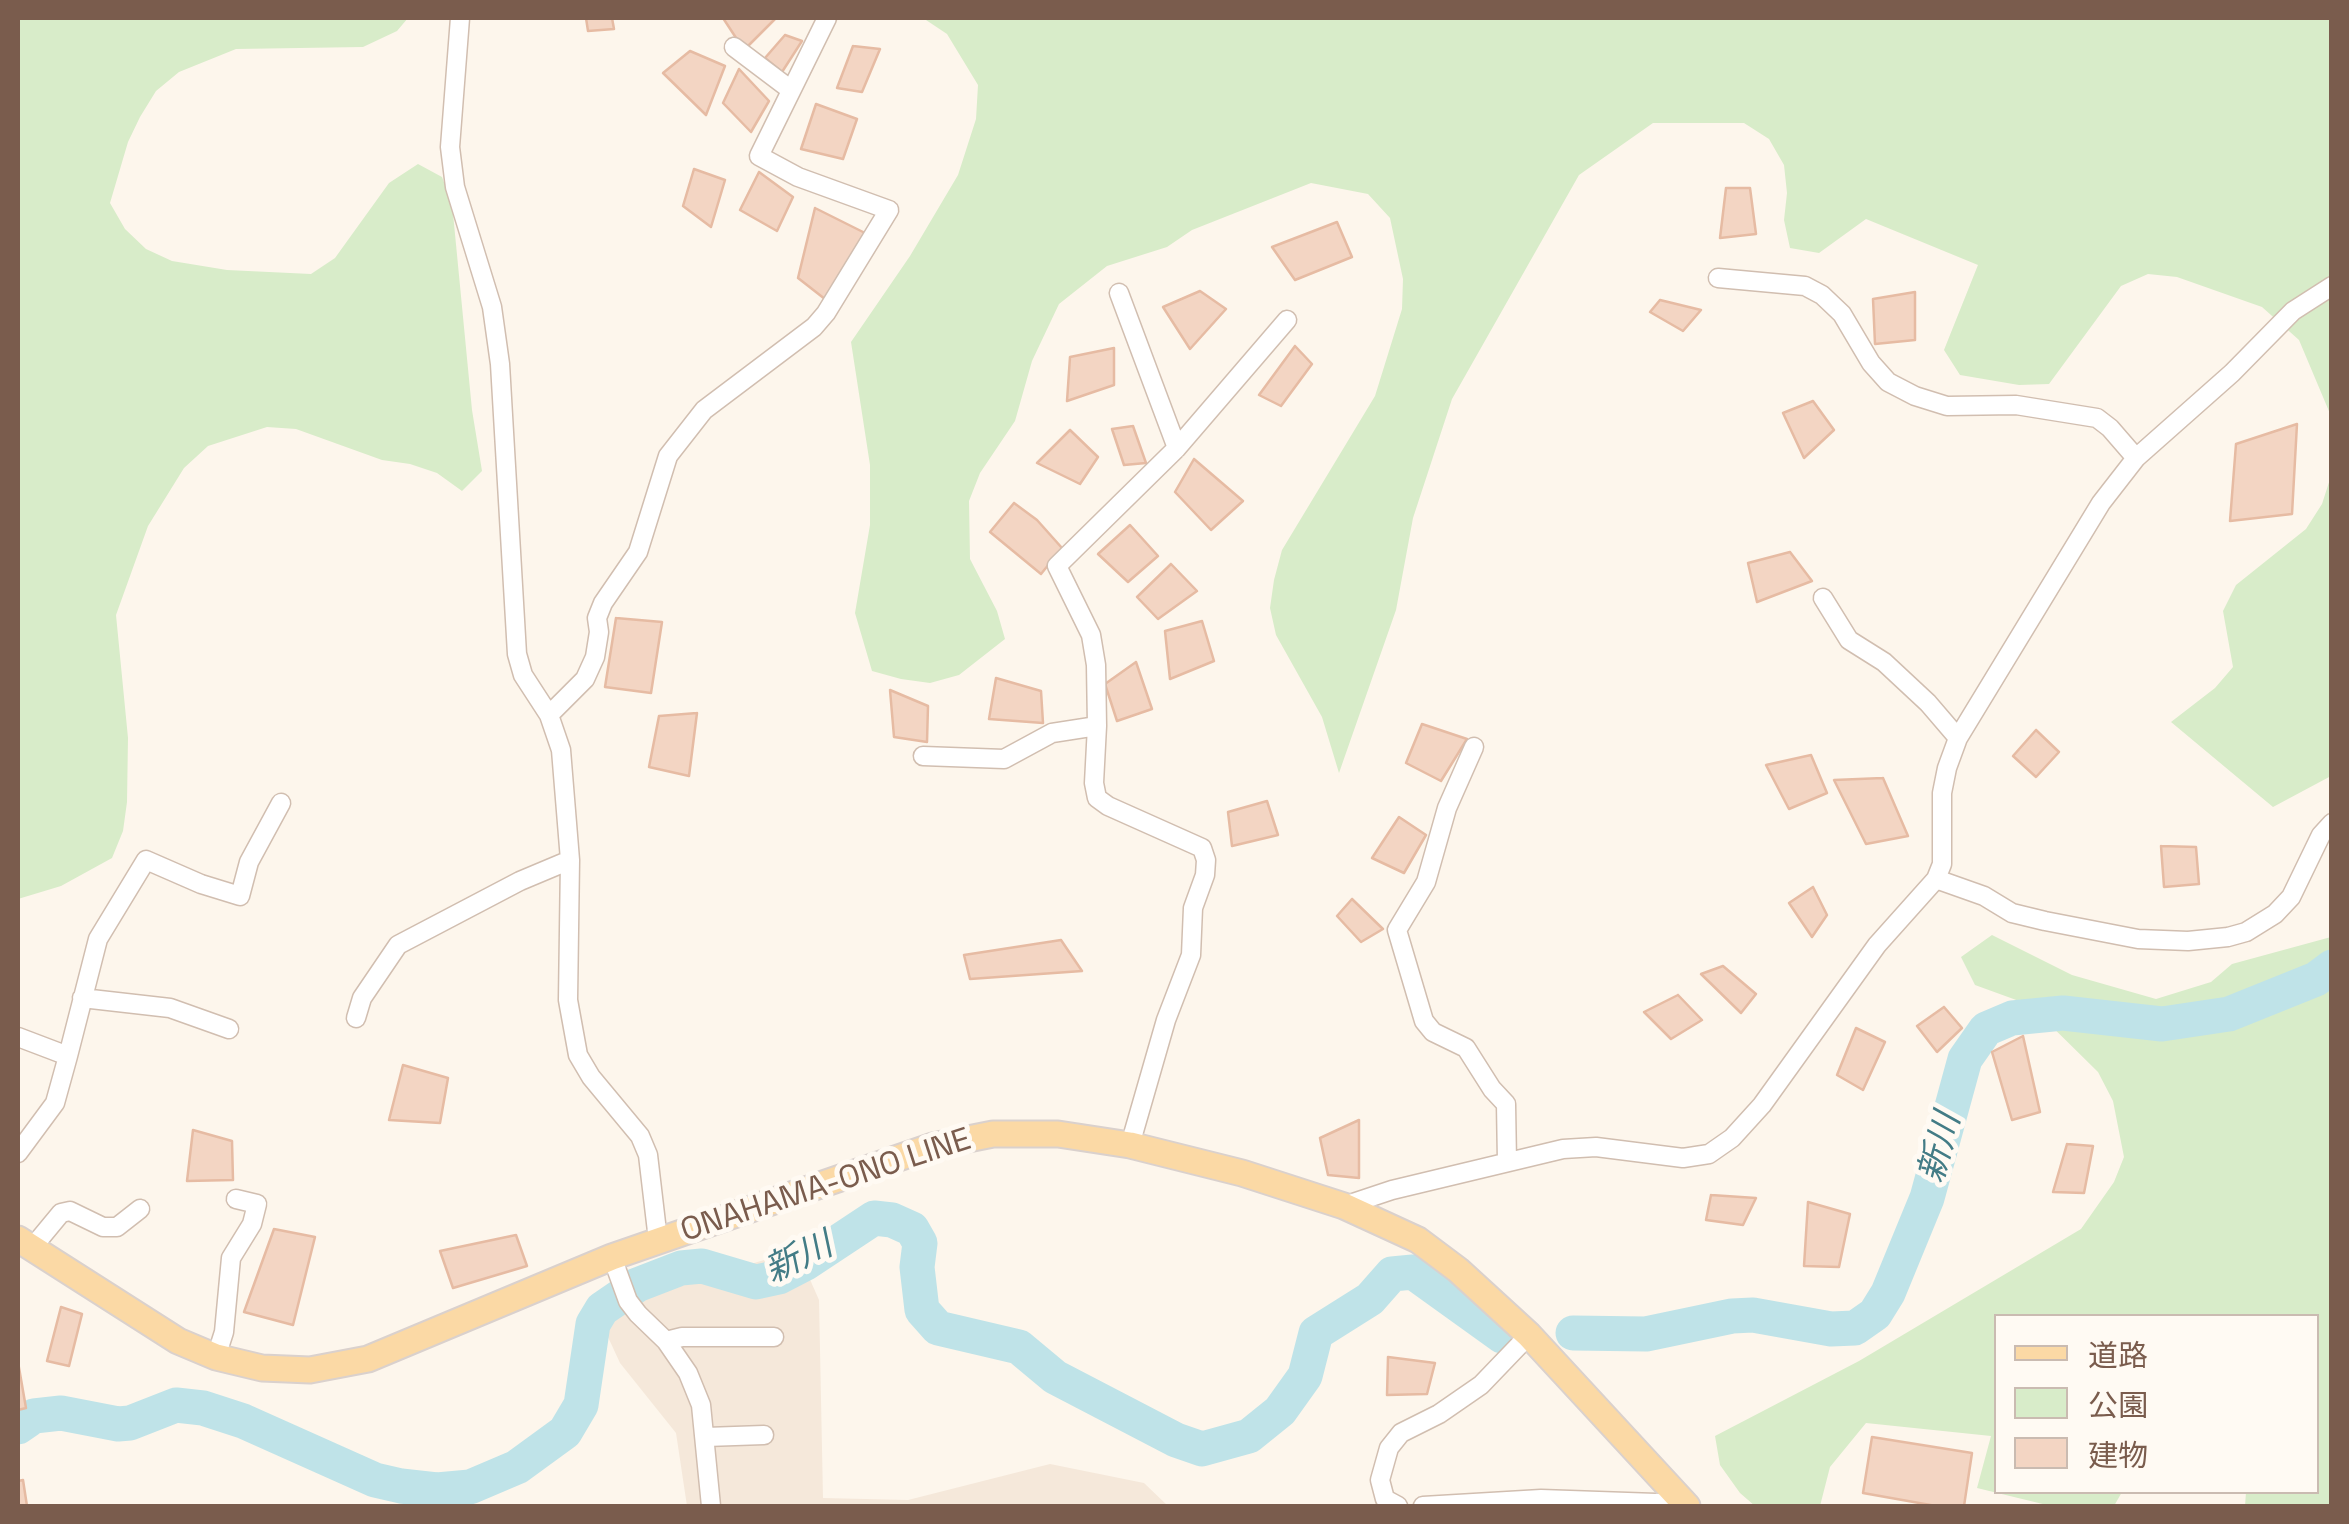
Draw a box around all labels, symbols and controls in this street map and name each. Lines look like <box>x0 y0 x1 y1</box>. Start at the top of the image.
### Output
water label: 新川 <box>1912 1109 1970 1187</box>
street label: ONAHAMA-ONO LINE <box>676 1121 976 1251</box>
water label: 新川 <box>758 1225 840 1293</box>
legend <box>1994 1314 2319 1494</box>
text: 道路 <box>2088 1336 2148 1375</box>
text: 公園 <box>2088 1386 2148 1425</box>
text: 建物 <box>2088 1436 2148 1475</box>

